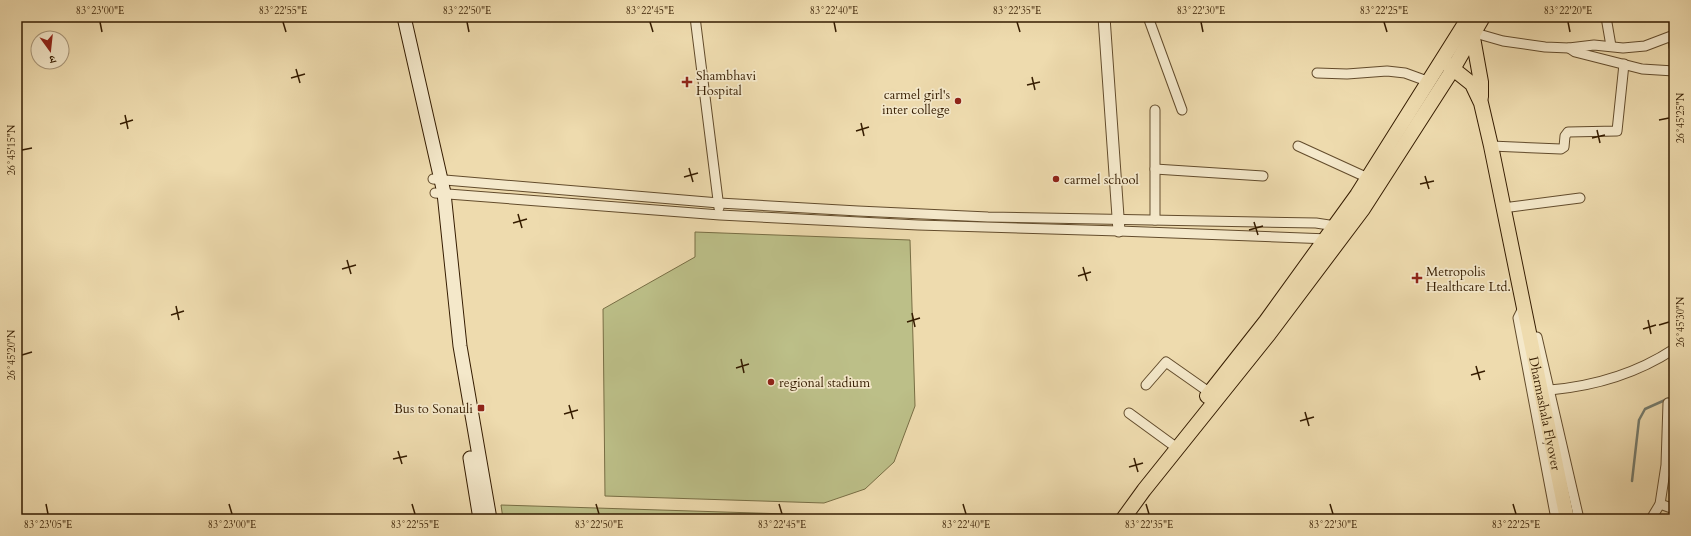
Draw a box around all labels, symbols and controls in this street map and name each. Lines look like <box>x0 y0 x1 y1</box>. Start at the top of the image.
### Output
text: 83°23'00"E <box>76 4 124 18</box>
text: 83°22'55"E <box>259 4 307 18</box>
text: 83°22'50"E <box>443 4 491 18</box>
text: 83°22'45"E <box>626 4 674 18</box>
text: 83°22'40"E <box>810 4 858 18</box>
text: 83°22'35"E <box>993 4 1041 18</box>
text: 83°22'30"E <box>1177 4 1225 18</box>
text: 83°22'25"E <box>1360 4 1408 18</box>
text: 83°22'20"E <box>1544 4 1592 18</box>
north arrow <box>30 30 70 70</box>
text: उ <box>46 51 58 68</box>
place label: Shambhavi Hospital <box>696 67 757 100</box>
marker: Shambhavi Hospital <box>681 76 693 88</box>
place label: carmel girl's inter college <box>882 86 950 119</box>
text: 26°45'25"N <box>1674 92 1688 143</box>
marker: carmel girl's inter college <box>953 96 963 106</box>
text: 26°45'15"N <box>5 124 19 175</box>
place label: carmel school <box>1064 171 1139 189</box>
marker: carmel school <box>1051 174 1061 184</box>
place label: Metropolis Healthcare Ltd. <box>1426 263 1511 296</box>
marker: Metropolis Healthcare Ltd. <box>1411 272 1423 284</box>
text: 26°45'30"N <box>1674 296 1688 347</box>
text: 26°45'20"N <box>5 329 19 380</box>
street label: Dharmashala Flyover <box>1524 355 1565 472</box>
place label: regional stadium <box>779 374 870 392</box>
marker: regional stadium <box>766 377 776 387</box>
place label: Bus to Sonauli <box>394 400 473 418</box>
marker: Bus to Sonauli <box>476 403 486 413</box>
text: 83°23'05"E <box>24 518 72 532</box>
text: 83°23'00"E <box>208 518 256 532</box>
text: 83°22'55"E <box>391 518 439 532</box>
text: 83°22'50"E <box>575 518 623 532</box>
text: 83°22'45"E <box>758 518 806 532</box>
text: 83°22'40"E <box>942 518 990 532</box>
text: 83°22'35"E <box>1125 518 1173 532</box>
text: 83°22'30"E <box>1309 518 1357 532</box>
text: 83°22'25"E <box>1492 518 1540 532</box>

